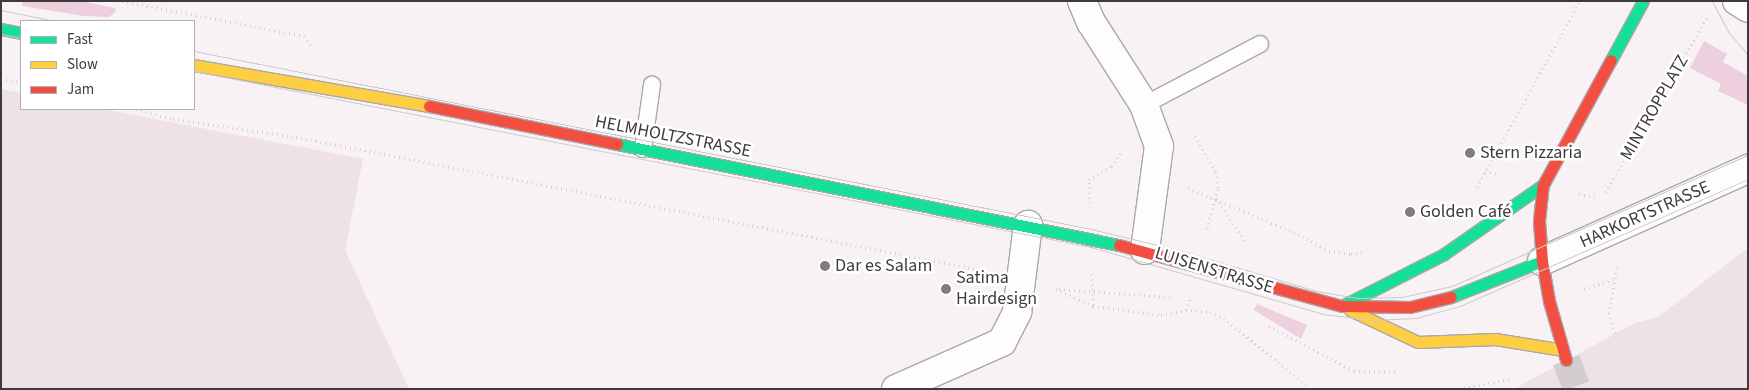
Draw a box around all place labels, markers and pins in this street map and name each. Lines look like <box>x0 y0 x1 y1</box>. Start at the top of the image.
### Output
place label: Stern Pizzaria <box>1480 142 1582 164</box>
marker: Stern Pizzaria <box>1464 147 1476 159</box>
place label: Golden Café <box>1420 201 1511 223</box>
marker: Golden Café <box>1404 206 1416 218</box>
place label: Dar es Salam <box>835 255 932 277</box>
marker: Dar es Salam <box>819 260 831 272</box>
place label: Satima Hairdesign <box>956 268 1037 310</box>
marker: Satima Hairdesign <box>940 283 952 295</box>

